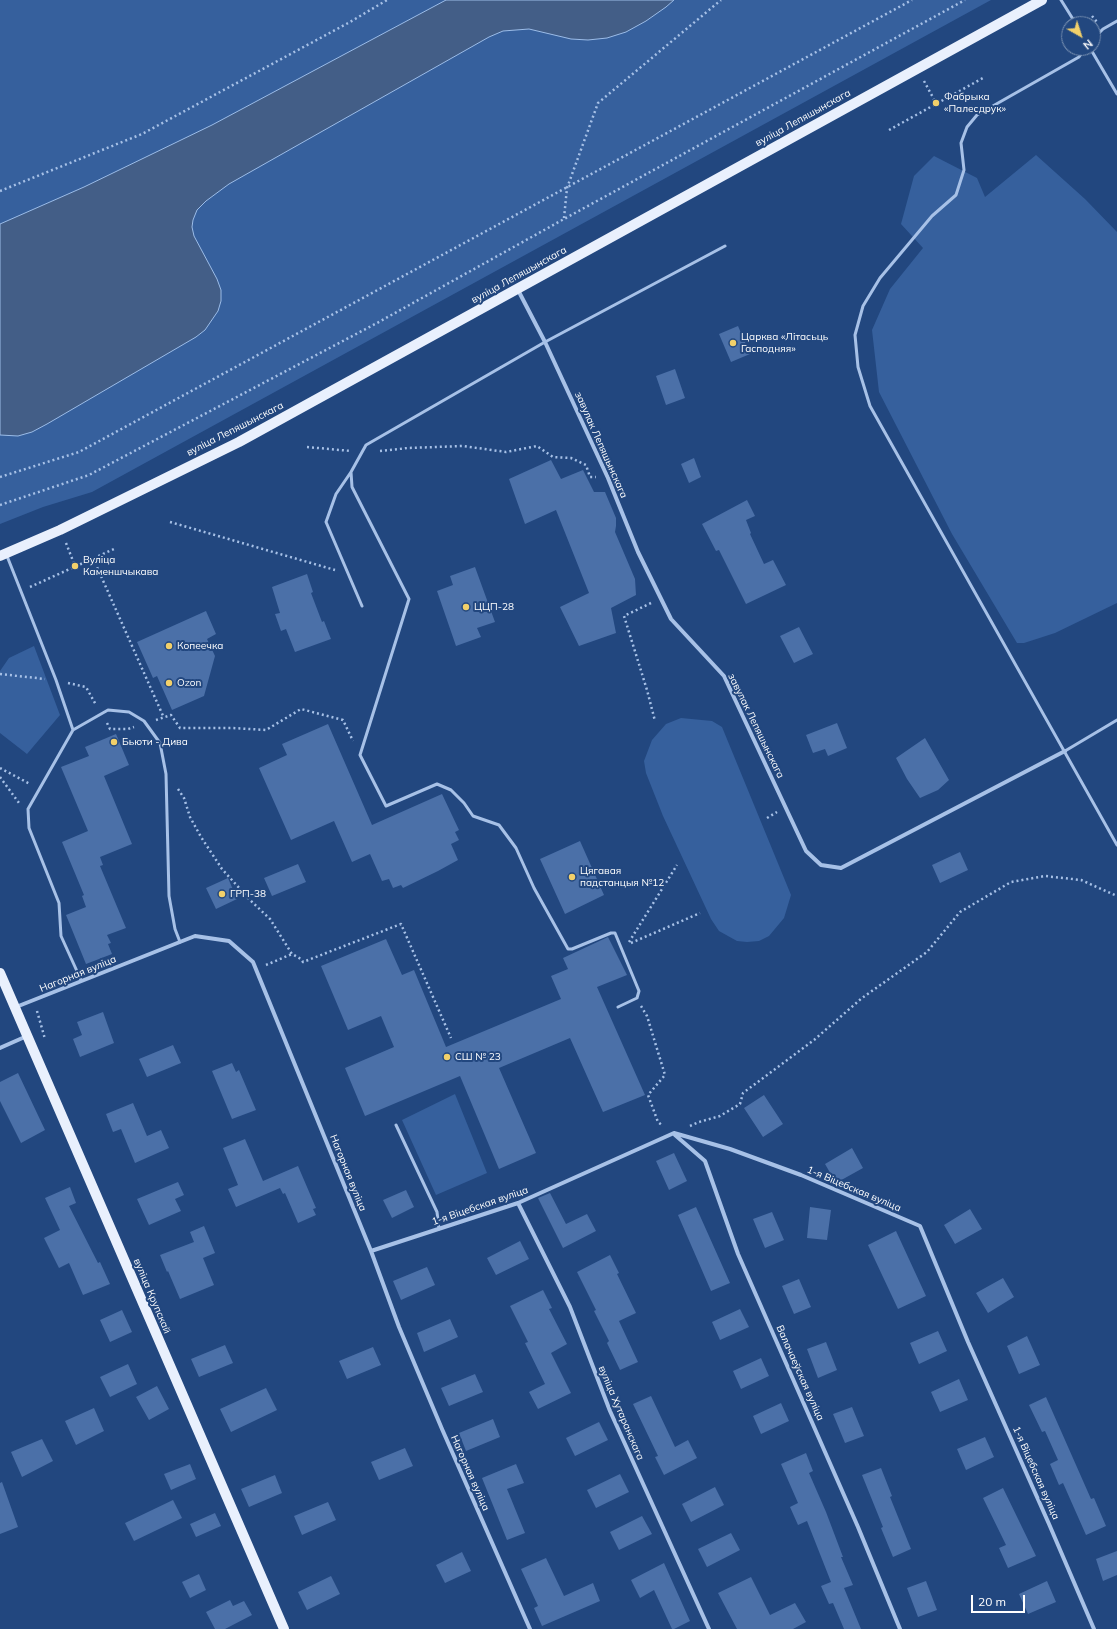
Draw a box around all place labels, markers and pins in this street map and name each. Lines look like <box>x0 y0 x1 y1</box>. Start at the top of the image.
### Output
place label: Фабрыка «Палесдрук» <box>944 91 1006 114</box>
marker: Фабрыка «Палесдрук» <box>931 98 941 108</box>
place label: Царква «Літасьць Гасподняя» <box>741 331 828 354</box>
marker: Царква «Літасьць Гасподняя» <box>728 338 738 348</box>
place label: Вуліца Каменшчыкава <box>83 554 158 578</box>
marker: Вуліца Каменшчыкава <box>70 561 80 571</box>
place label: ЦЦП-28 <box>474 601 514 613</box>
marker: ЦЦП-28 <box>461 602 471 612</box>
place label: Копеечка <box>177 640 223 652</box>
marker: Копеечка <box>164 641 174 651</box>
place label: Ozon <box>177 677 201 689</box>
marker: Ozon <box>164 678 174 688</box>
place label: Бьюти - Дива <box>122 736 188 748</box>
marker: Бьюти - Дива <box>109 737 119 747</box>
place label: Цягавая падстанцыя №12 <box>580 865 664 888</box>
marker: Цягавая падстанцыя №12 <box>567 872 577 882</box>
place label: ГРП-38 <box>230 888 266 900</box>
marker: ГРП-38 <box>217 889 227 899</box>
place label: СШ № 23 <box>455 1051 501 1063</box>
marker: СШ № 23 <box>442 1052 452 1062</box>

